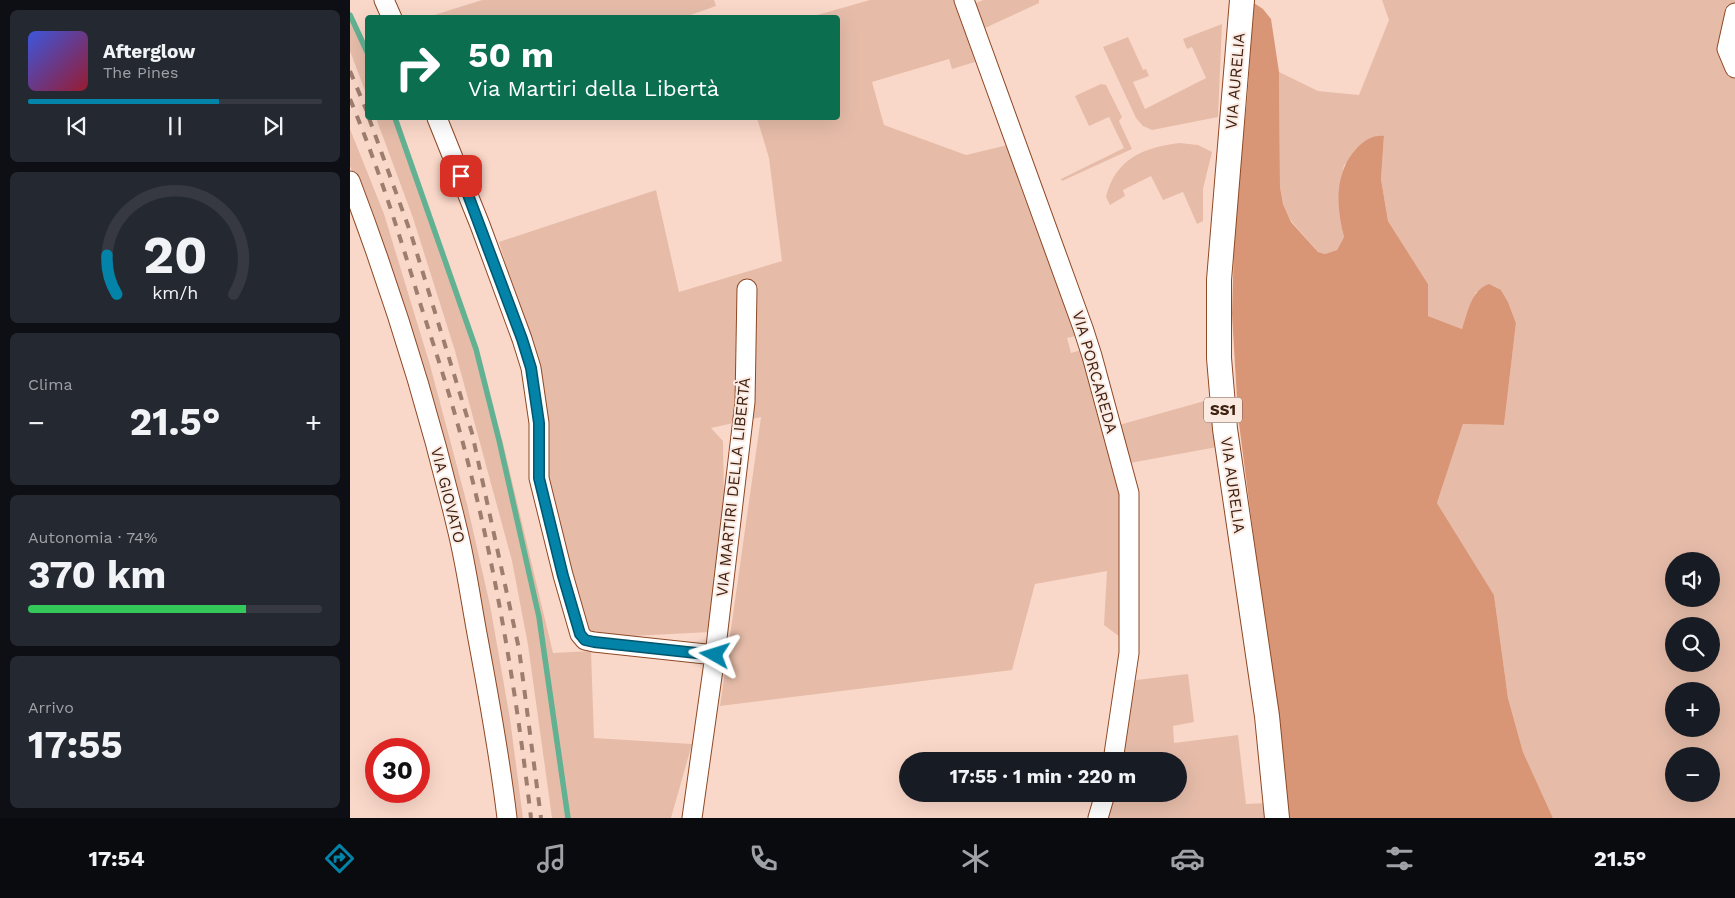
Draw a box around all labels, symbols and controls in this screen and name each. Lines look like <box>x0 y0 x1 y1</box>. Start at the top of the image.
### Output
street label: VIA AURELIA <box>1221 31 1249 130</box>
text: 50 m <box>468 34 554 76</box>
icon: right <box>385 35 450 100</box>
text: Afterglow <box>103 40 195 63</box>
text: The Pines <box>103 63 179 82</box>
text: Via Martiri della Libertà <box>468 76 719 101</box>
icon: previous <box>63 112 91 140</box>
icon: pause <box>161 112 189 140</box>
icon: next <box>259 112 287 140</box>
pin <box>440 155 482 197</box>
icon: arrive <box>447 162 475 190</box>
text: 20 <box>143 225 207 286</box>
text: km/h <box>152 282 198 303</box>
street label: VIA PORCAREDA <box>1068 308 1122 436</box>
text: Clima <box>28 375 72 394</box>
street label: VIA MARTIRI DELLA LIBERTÀ <box>712 376 754 598</box>
road number: SS1 <box>1204 398 1242 422</box>
text: 21.5° <box>129 400 221 444</box>
text: − <box>28 406 45 439</box>
text: + <box>305 406 322 439</box>
street label: VIA AURELIA <box>1217 436 1249 535</box>
street label: VIA GIOVATO <box>427 445 469 545</box>
text: Autonomia · 74% <box>28 528 158 547</box>
map controls <box>1665 552 1720 802</box>
button: sound <box>1665 552 1720 607</box>
text: 370 km <box>28 553 166 597</box>
button: search <box>1665 617 1720 672</box>
position arrow <box>688 628 740 680</box>
button: + <box>1665 682 1720 737</box>
text: Arrivo <box>28 698 74 717</box>
text: 17:55 <box>28 723 123 767</box>
speed limit sign: 30 <box>365 738 430 803</box>
button: − <box>1665 747 1720 802</box>
text: 17:55 · 1 min · 220 m <box>950 765 1136 788</box>
icon: directions <box>322 841 357 876</box>
icon: music <box>534 841 569 876</box>
icon: phone <box>746 841 781 876</box>
icon: climate <box>958 841 993 876</box>
icon: car <box>1170 841 1205 876</box>
icon: filters <box>1382 841 1417 876</box>
text: 17:54 <box>89 846 145 871</box>
text: 21.5° <box>1594 846 1646 871</box>

